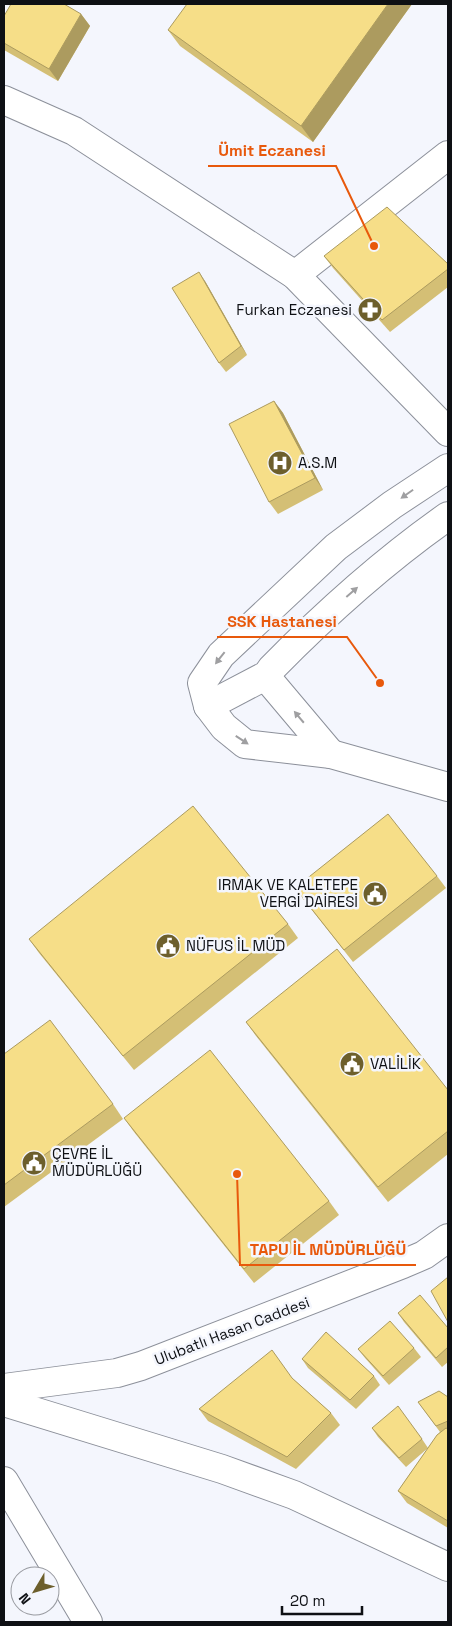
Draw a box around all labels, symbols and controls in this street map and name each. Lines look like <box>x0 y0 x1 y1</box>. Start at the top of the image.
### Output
callout: Ümit Eczanesi <box>208 135 336 166</box>
text: Ümit Eczanesi <box>218 140 326 161</box>
pharmacy icon: Furkan Eczanesi <box>357 297 383 323</box>
place label: Furkan Eczanesi <box>236 300 352 319</box>
hospital icon: A.S.M <box>267 450 293 476</box>
place label: A.S.M <box>298 453 337 472</box>
one-way arrow <box>400 489 414 499</box>
one-way arrow <box>345 587 358 598</box>
callout: SSK Hastanesi <box>217 606 347 637</box>
text: SSK Hastanesi <box>227 611 337 632</box>
one-way arrow <box>214 652 225 665</box>
one-way arrow <box>294 710 305 723</box>
one-way arrow <box>235 736 249 745</box>
place label: IRMAK VE KALETEPE VERGİ DAİRESİ <box>218 875 358 911</box>
public building icon: IRMAK VE KALETEPE VERGİ DAİRESİ <box>362 881 388 907</box>
public building icon: NÜFUS İL MÜD <box>155 933 181 959</box>
place label: NÜFUS İL MÜD <box>186 936 285 955</box>
public building icon: VALİLİK <box>339 1051 365 1077</box>
place label: VALİLİK <box>370 1054 421 1073</box>
place label: ÇEVRE İL MÜDÜRLÜĞÜ <box>52 1144 142 1180</box>
public building icon: ÇEVRE İL MÜDÜRLÜĞÜ <box>21 1150 47 1176</box>
callout: TAPU İL MÜDÜRLÜĞÜ <box>240 1234 416 1265</box>
text: TAPU İL MÜDÜRLÜĞÜ <box>250 1239 406 1260</box>
street label: Ulubatlı Hasan Caddesi <box>152 1292 312 1369</box>
north arrow <box>10 1566 60 1616</box>
scale bar <box>282 1584 362 1616</box>
text: N <box>15 1590 35 1608</box>
text: 20 m <box>290 1591 325 1610</box>

